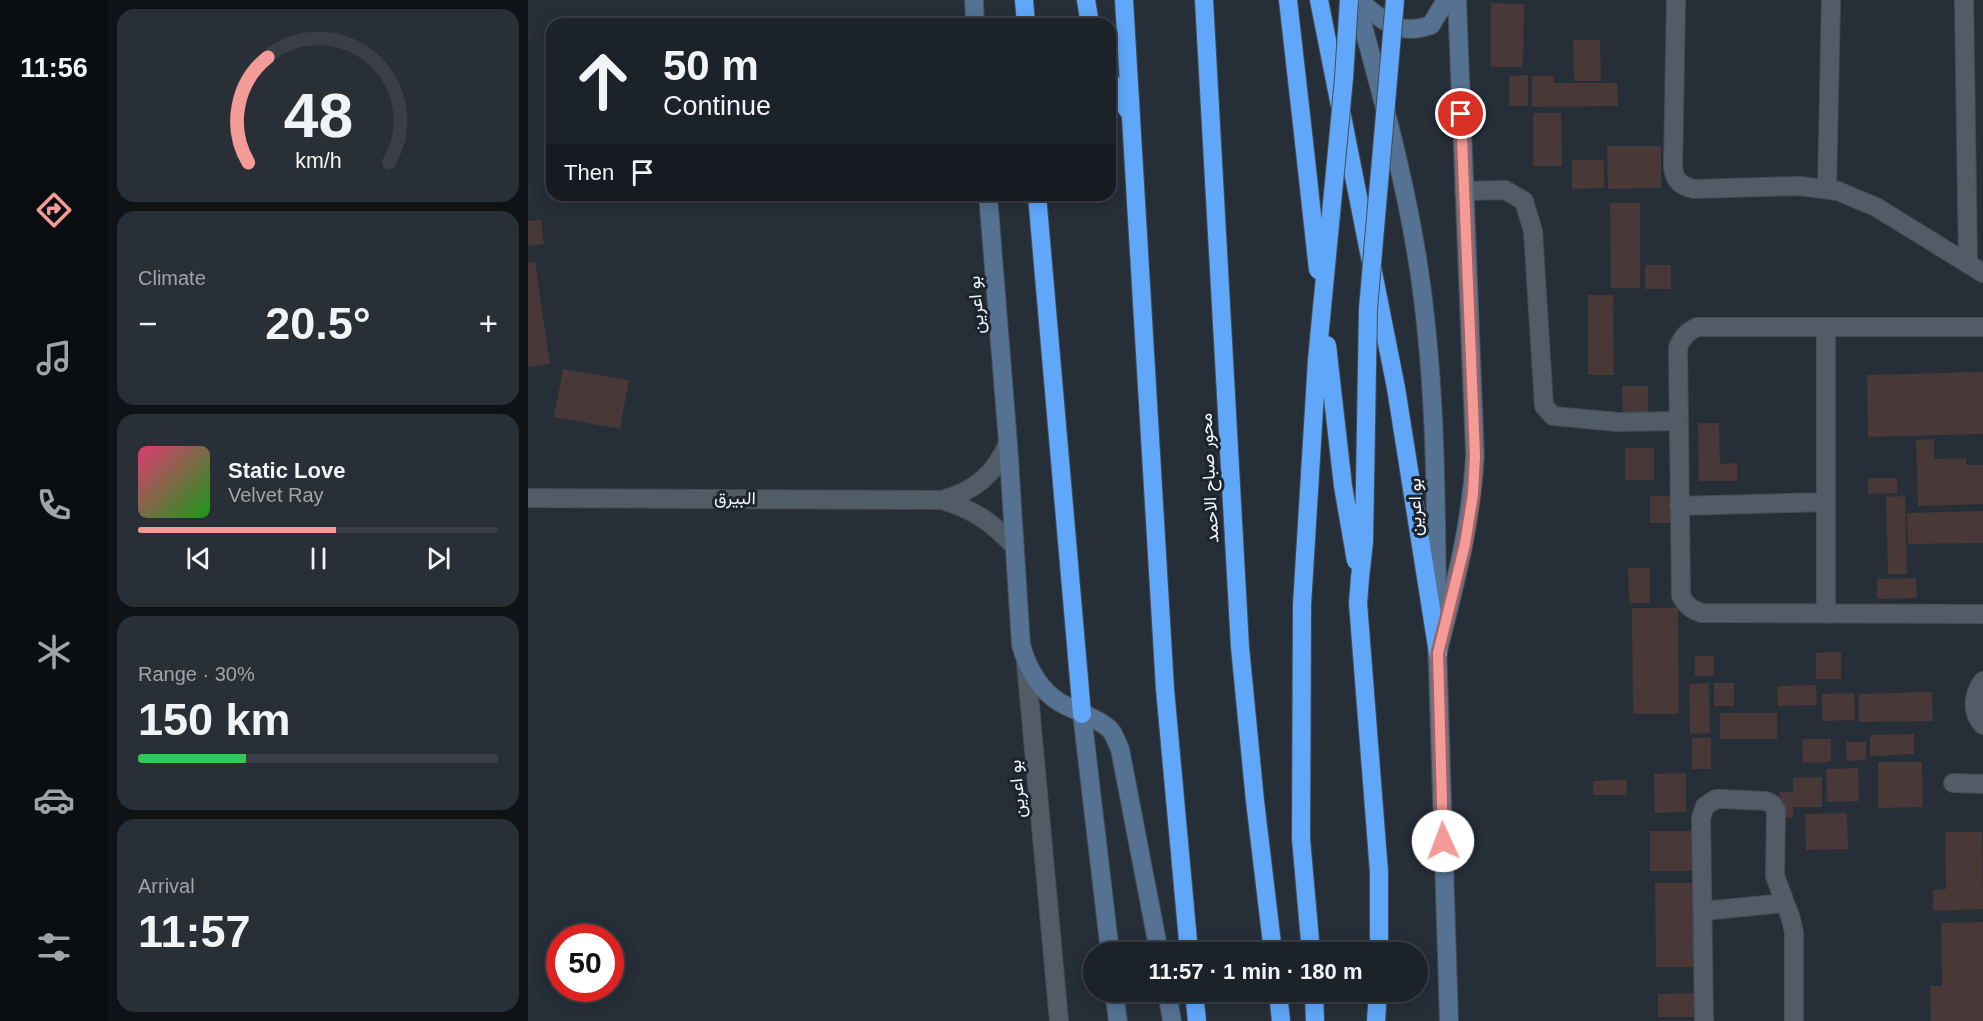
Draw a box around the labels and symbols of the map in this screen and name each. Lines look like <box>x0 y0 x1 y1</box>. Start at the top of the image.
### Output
pin <box>1435 88 1486 139</box>
street label: بو اعرين <box>964 275 989 335</box>
street label: محور صباح الاحمد <box>1196 412 1224 544</box>
street label: بو اعرين <box>1404 478 1427 536</box>
street label: البيرق <box>714 488 756 509</box>
street label: بو اعرين <box>1005 759 1030 819</box>
position arrow <box>1411 809 1475 873</box>
speed limit sign: 50 <box>546 924 624 1002</box>

